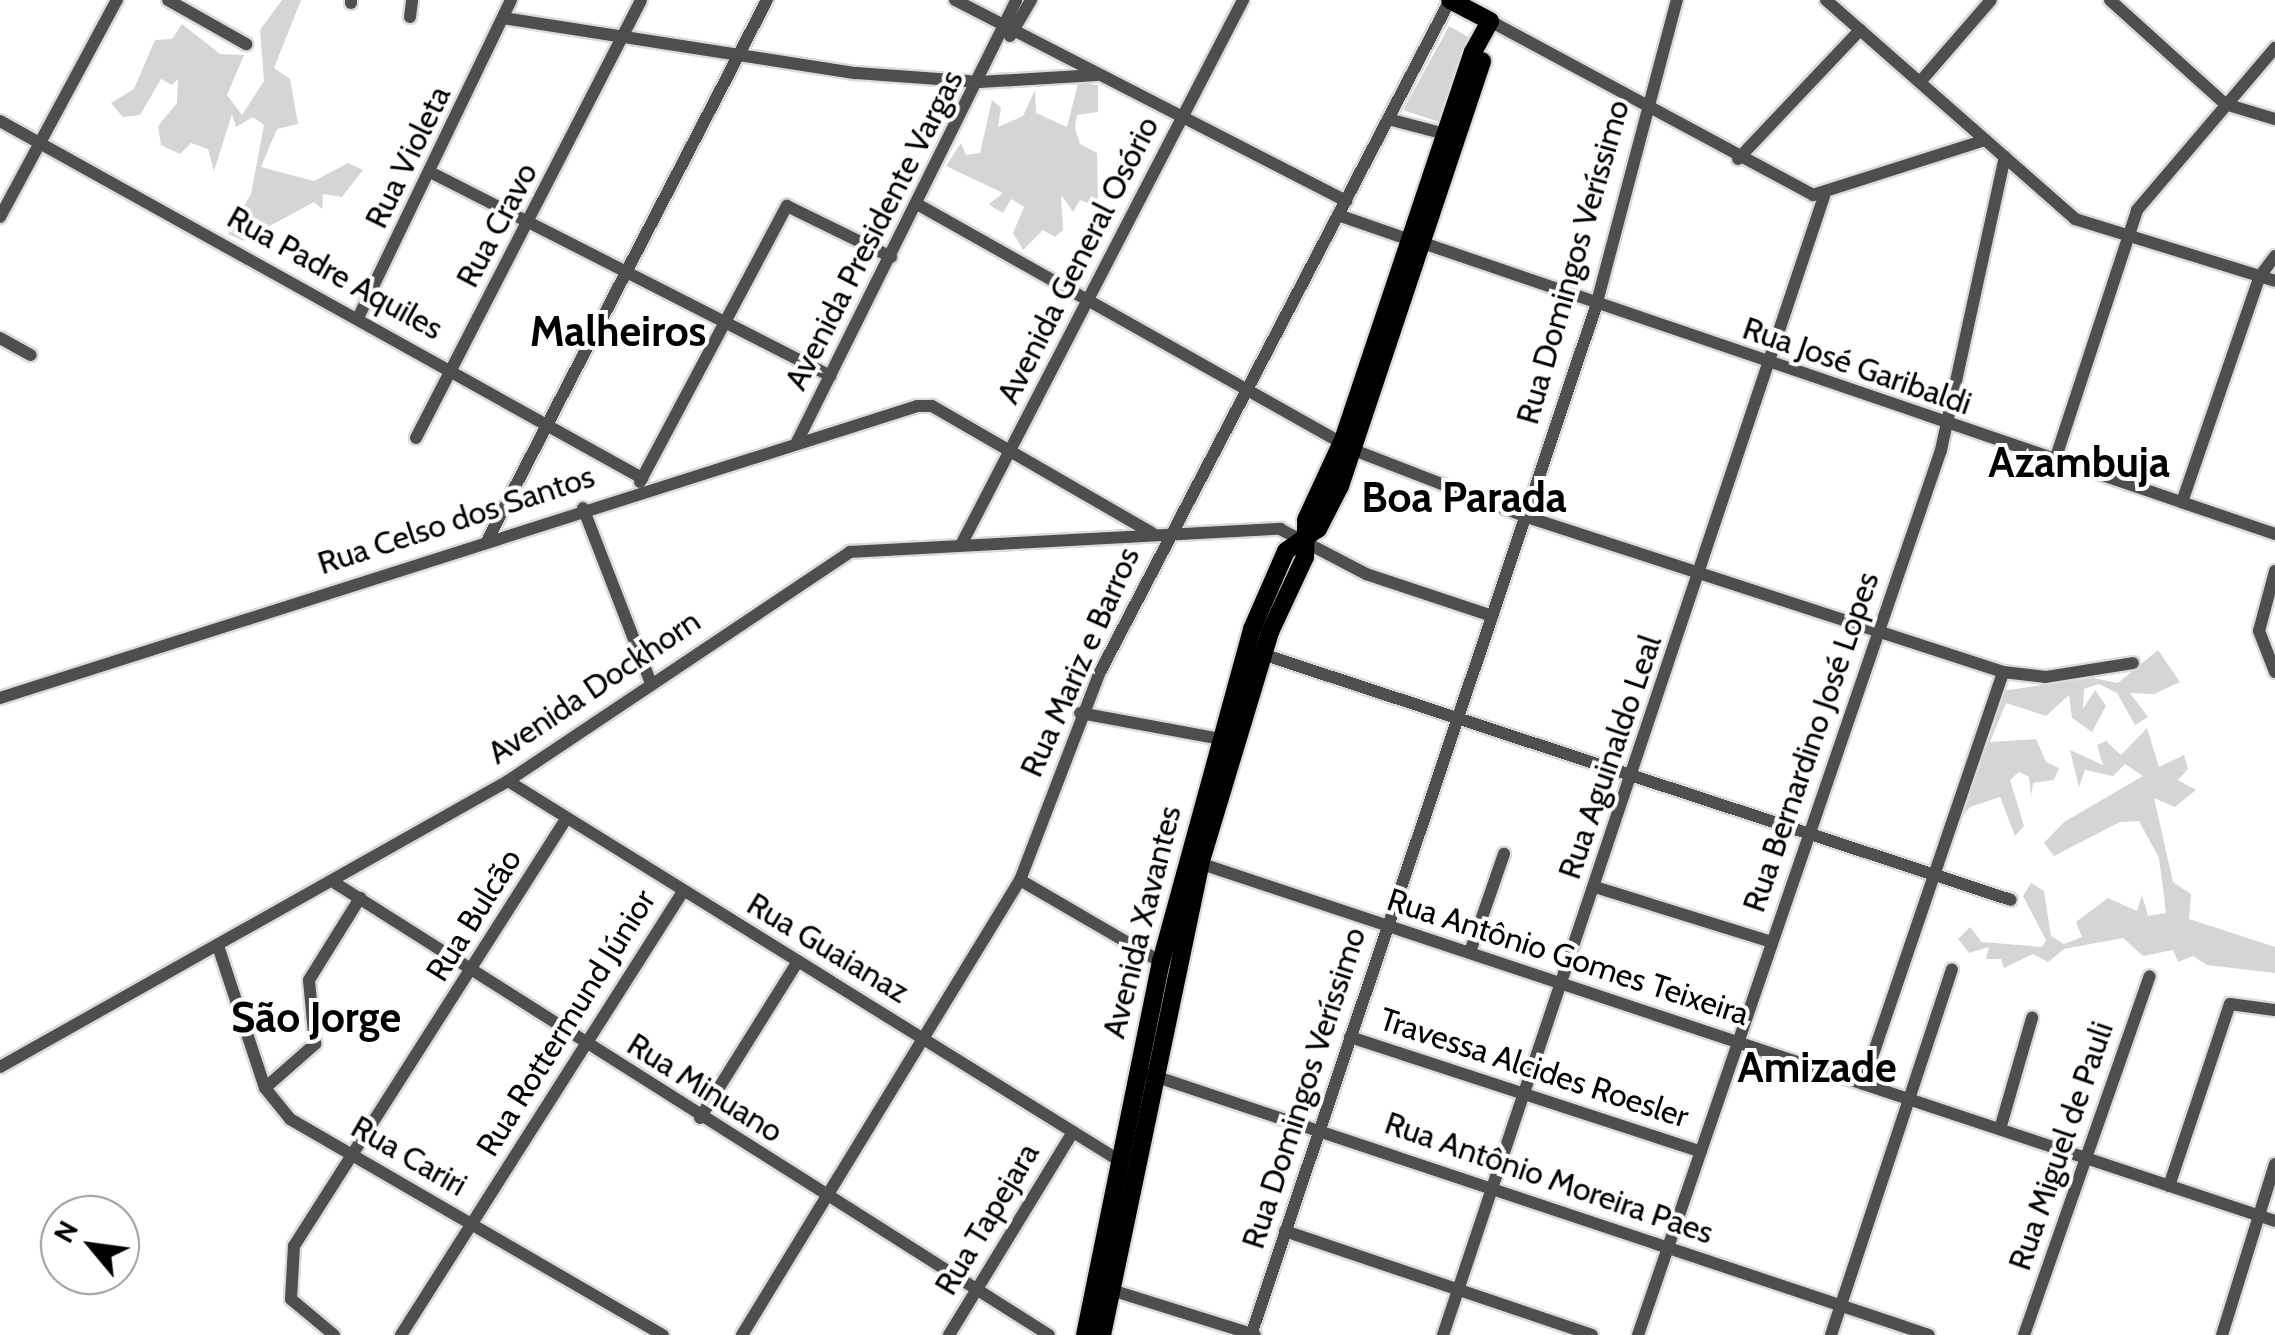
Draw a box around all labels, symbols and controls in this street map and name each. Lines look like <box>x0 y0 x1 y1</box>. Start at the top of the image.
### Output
street label: Avenida Presidente Vargas <box>777 64 971 396</box>
street label: Rua Violeta <box>357 80 459 234</box>
street label: Rua Domingos Veríssimo <box>1508 95 1638 429</box>
street label: Avenida General Osório <box>989 110 1167 410</box>
street label: Rua Cravo <box>448 156 546 294</box>
street label: Rua Padre Aquiles <box>221 198 449 348</box>
district label: Malheiros <box>530 306 706 356</box>
street label: Rua José Garibaldi <box>1738 309 1976 423</box>
district label: Azambuja <box>1988 437 2170 487</box>
street label: Rua Celso dos Santos <box>313 457 599 583</box>
district label: Boa Parada <box>1361 472 1567 522</box>
street label: Rua Mariz e Barros <box>1012 541 1148 783</box>
street label: Rua Bernardino José Lopes <box>1735 567 1887 917</box>
street label: Avenida Dockhorn <box>481 602 707 772</box>
street label: Rua Aguinaldo Leal <box>1550 630 1670 884</box>
street label: Avenida Xavantes <box>1095 802 1189 1042</box>
street label: Rua Bulcão <box>418 842 530 988</box>
street label: Rua Antônio Gomes Teixeira <box>1382 880 1754 1034</box>
street label: Rua Rottermund Júnior <box>468 883 664 1163</box>
street label: Rua Guaianaz <box>740 885 916 1011</box>
street label: Rua Domingos Veríssimo <box>1234 923 1374 1253</box>
district label: São Jorge <box>231 992 401 1042</box>
street label: Travessa Alcides Roesler <box>1375 1000 1693 1136</box>
street label: Rua Miguel de Pauli <box>2000 1017 2122 1275</box>
street label: Rua Minuano <box>620 1025 790 1151</box>
district label: Amizade <box>1737 1042 1897 1092</box>
street label: Rua Antônio Moreira Paes <box>1380 1104 1718 1252</box>
street label: Rua Cariri <box>344 1108 474 1204</box>
street label: Rua Tapejara <box>927 1136 1047 1302</box>
north arrow <box>40 1195 140 1295</box>
text: N <box>46 1215 85 1248</box>

